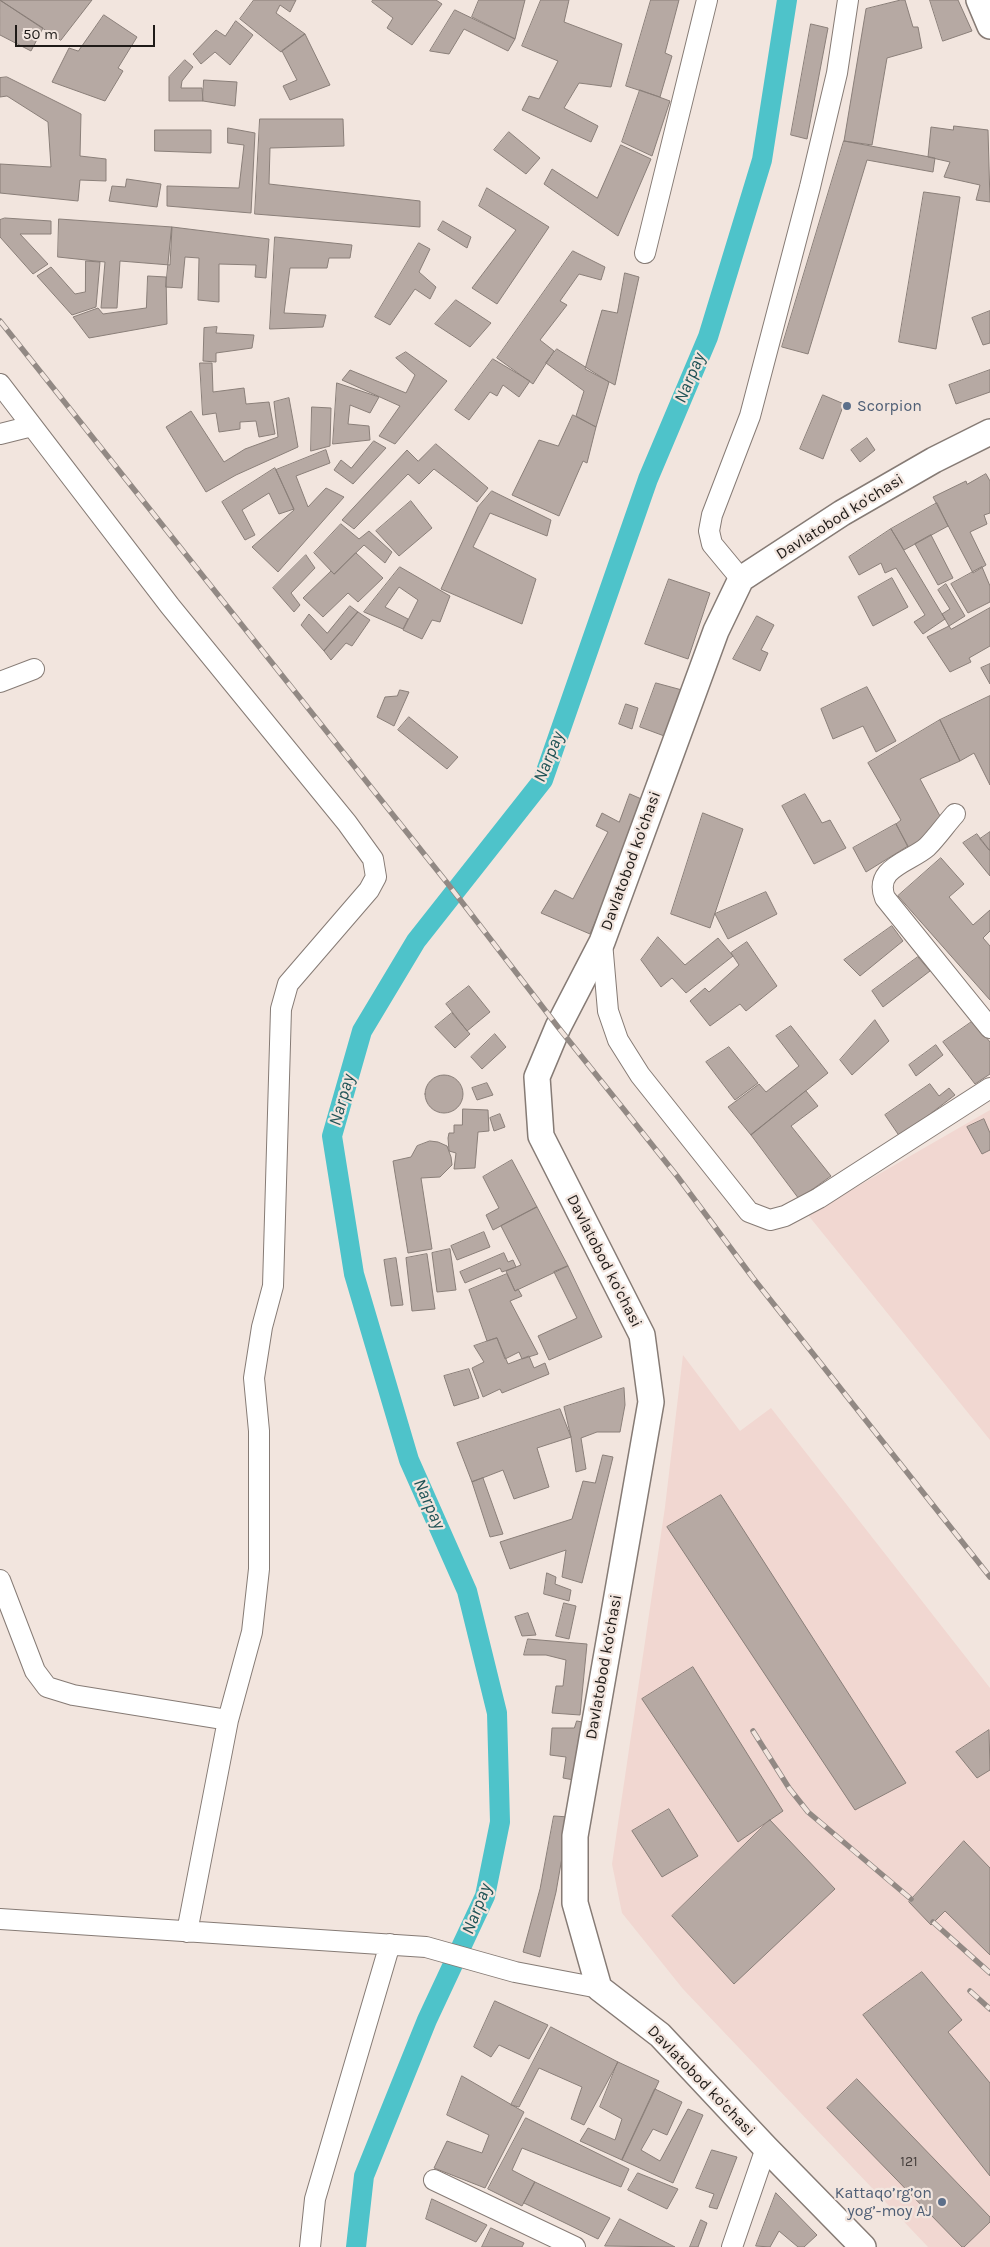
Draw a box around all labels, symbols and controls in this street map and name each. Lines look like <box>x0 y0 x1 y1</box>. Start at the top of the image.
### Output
scale bar <box>18 15 158 47</box>
text: 50 m <box>23 25 58 43</box>
water label: Narpay <box>670 349 710 407</box>
place label: Scorpion <box>857 396 922 416</box>
marker: Scorpion <box>841 400 853 412</box>
street label: Davlatobod ko'chasi <box>773 470 907 564</box>
water label: Narpay <box>529 728 569 786</box>
street label: Davlatobod ko'chasi <box>597 789 665 933</box>
water label: Narpay <box>324 1072 360 1128</box>
street label: Davlatobod ko'chasi <box>562 1191 646 1331</box>
water label: Narpay <box>408 1475 450 1533</box>
street label: Davlatobod ko'chasi <box>582 1593 626 1741</box>
water label: Narpay <box>457 1880 497 1938</box>
street label: Davlatobod ko'chasi <box>643 2022 759 2140</box>
house number: 121 <box>900 2154 918 2170</box>
place label: Kattaqo’rg’on yog’-moy AJ <box>835 2183 932 2221</box>
marker: Kattaqo’rg’on yog’-moy AJ <box>936 2196 948 2208</box>

